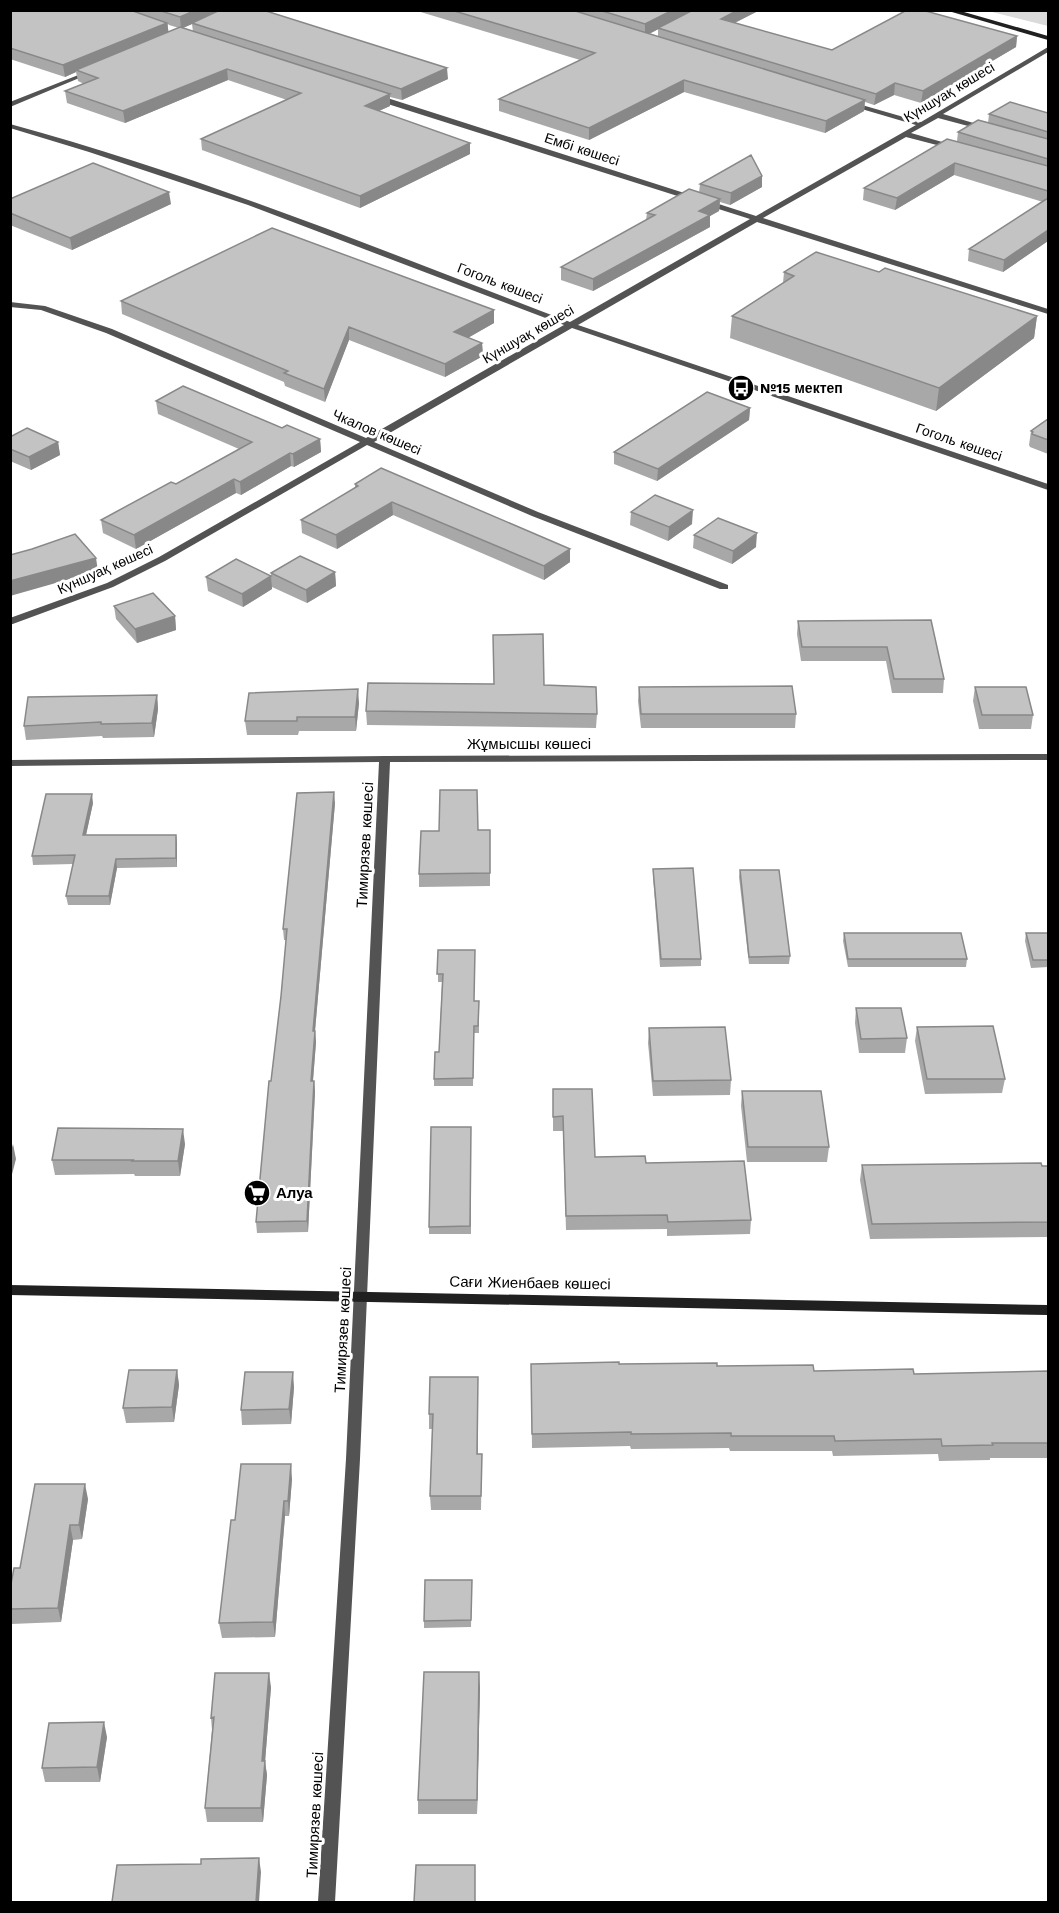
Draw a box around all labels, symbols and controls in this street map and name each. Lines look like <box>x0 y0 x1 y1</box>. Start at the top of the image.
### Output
street label: Күншуақ көшесі <box>901 59 997 125</box>
street label: Ембі көшесі <box>543 129 621 169</box>
street label: Гоголь көшесі <box>455 259 545 307</box>
street label: Күншуақ көшесі <box>480 301 576 367</box>
bus stop icon: №15 мектеп <box>726 373 756 403</box>
place label: №15 мектеп <box>760 380 843 396</box>
street label: Чкалов көшесі <box>330 406 424 458</box>
street label: Гоголь көшесі <box>914 420 1004 464</box>
street label: Күншуақ көшесі <box>55 541 155 597</box>
street label: Жұмысшы көшесі <box>467 735 591 753</box>
street label: Тимирязев көшесі <box>353 782 377 908</box>
supermarket icon: Алуа <box>242 1178 272 1208</box>
place label: Алуа <box>276 1184 313 1202</box>
street label: Тимирязев көшесі <box>331 1267 355 1393</box>
street label: Сағи Жиенбаев көшесі <box>449 1273 611 1293</box>
street label: Тимирязев көшесі <box>303 1752 327 1878</box>

